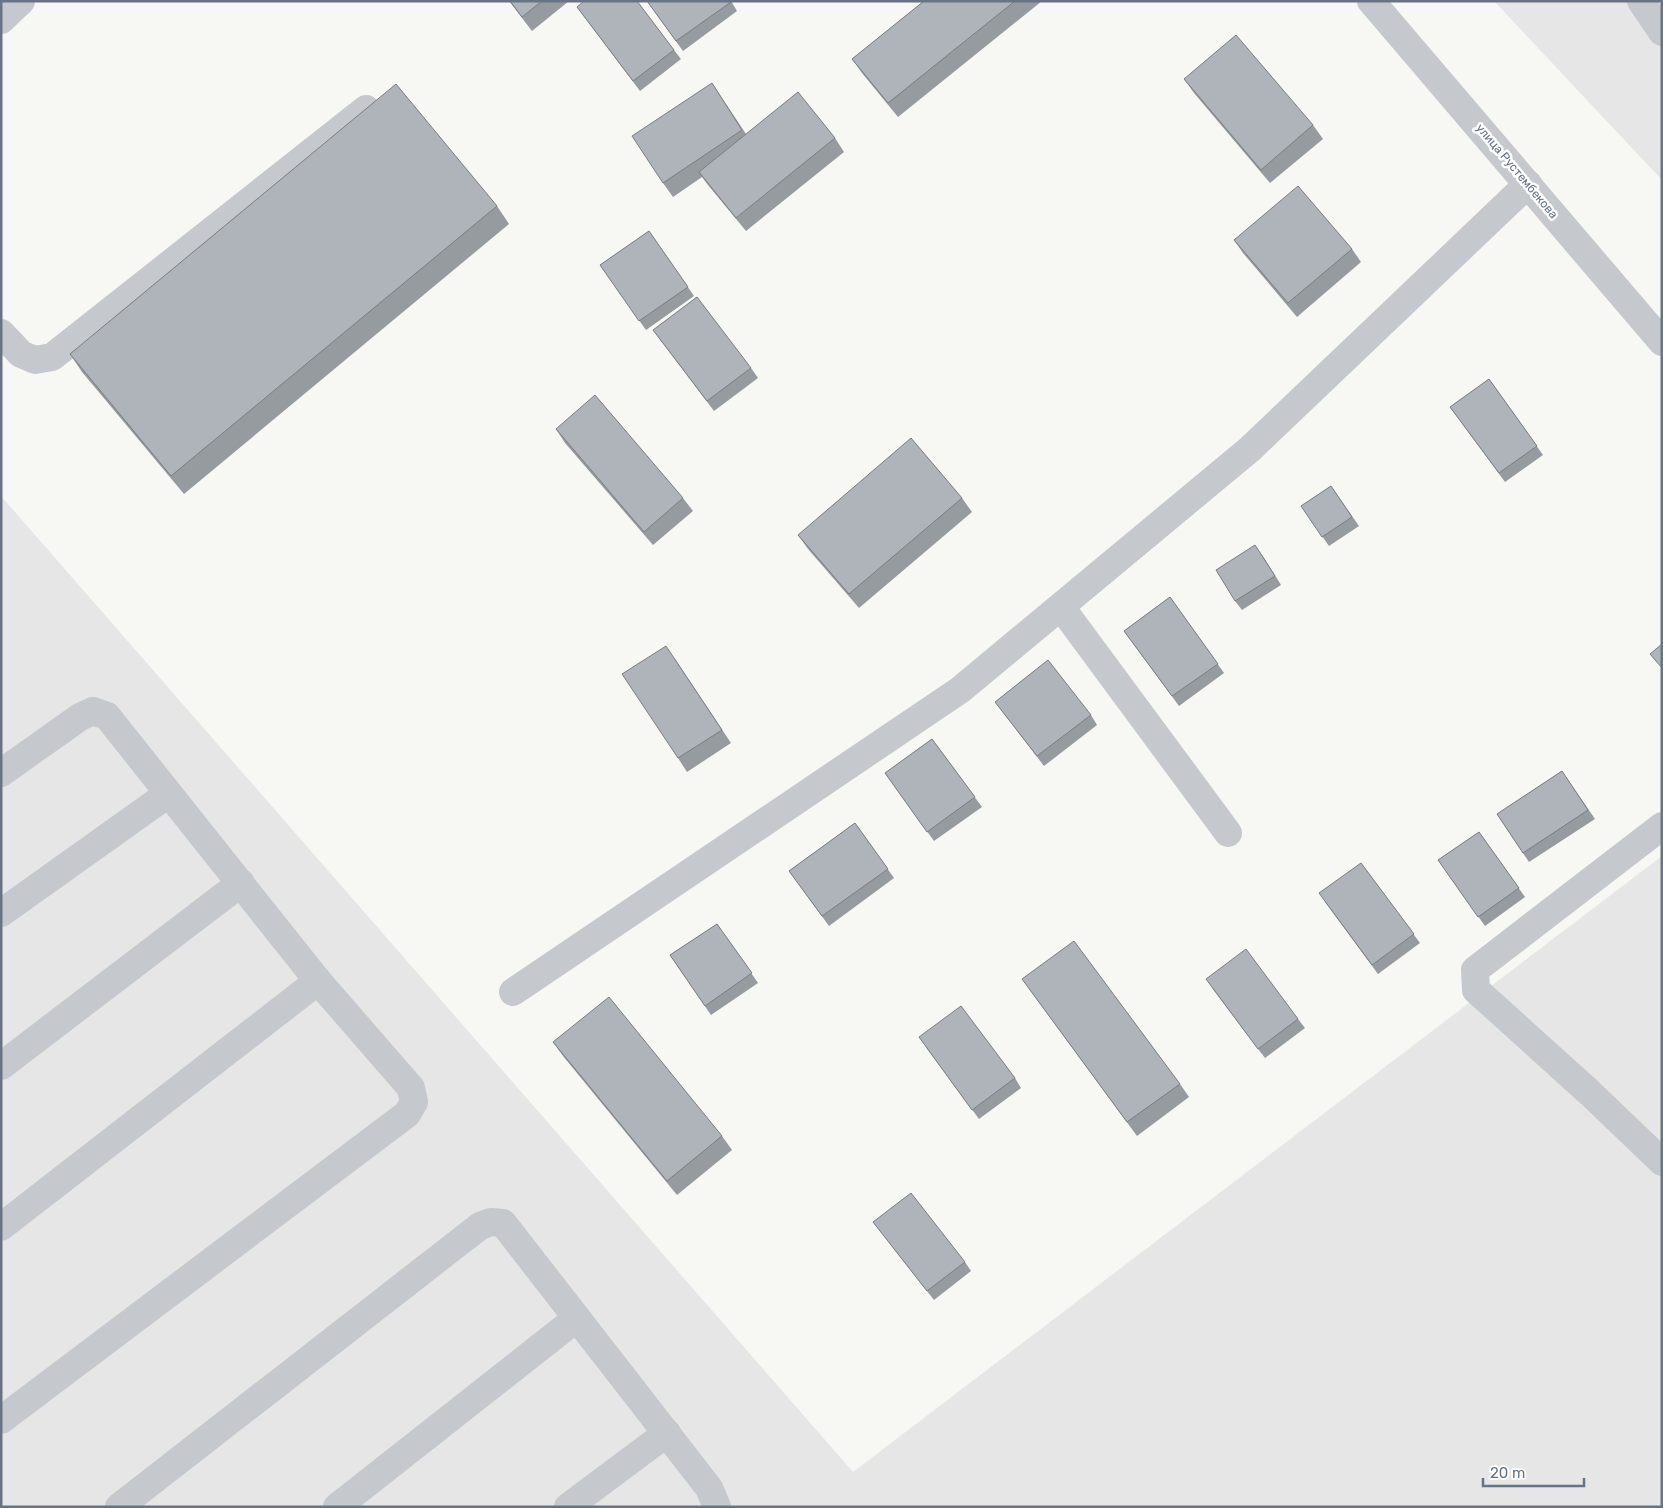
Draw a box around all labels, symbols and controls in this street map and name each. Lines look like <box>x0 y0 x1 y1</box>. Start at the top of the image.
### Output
street label: улица Рустембекова <box>1473 121 1561 221</box>
scale bar <box>1483 1456 1584 1488</box>
text: 20 m <box>1490 1464 1525 1482</box>

